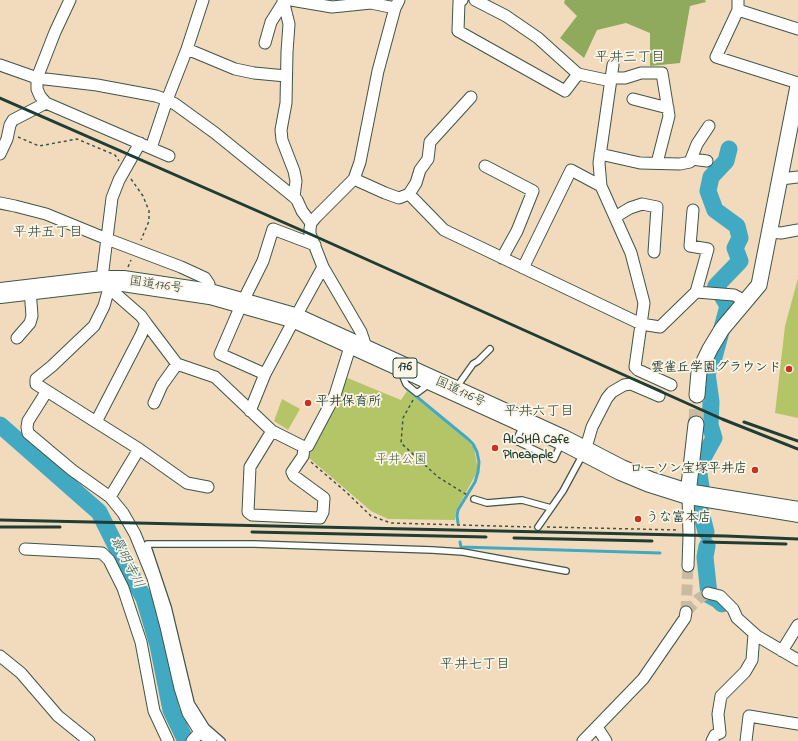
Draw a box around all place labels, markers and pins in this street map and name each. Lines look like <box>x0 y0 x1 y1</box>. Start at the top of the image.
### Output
place label: 雲雀丘学園グラウンド <box>651 361 781 377</box>
marker: 雲雀丘学園グラウンド <box>784 364 794 374</box>
place label: 平井保育所 <box>316 395 381 411</box>
marker: 平井保育所 <box>303 398 313 408</box>
place label: ALOHA Cafe Pineapple <box>503 433 569 464</box>
marker: ALOHA Cafe Pineapple <box>490 443 500 453</box>
place label: ローソン宝塚平井店 <box>630 462 747 478</box>
marker: ローソン宝塚平井店 <box>750 465 760 475</box>
place label: うな富本店 <box>646 511 711 527</box>
marker: うな富本店 <box>633 514 643 524</box>

